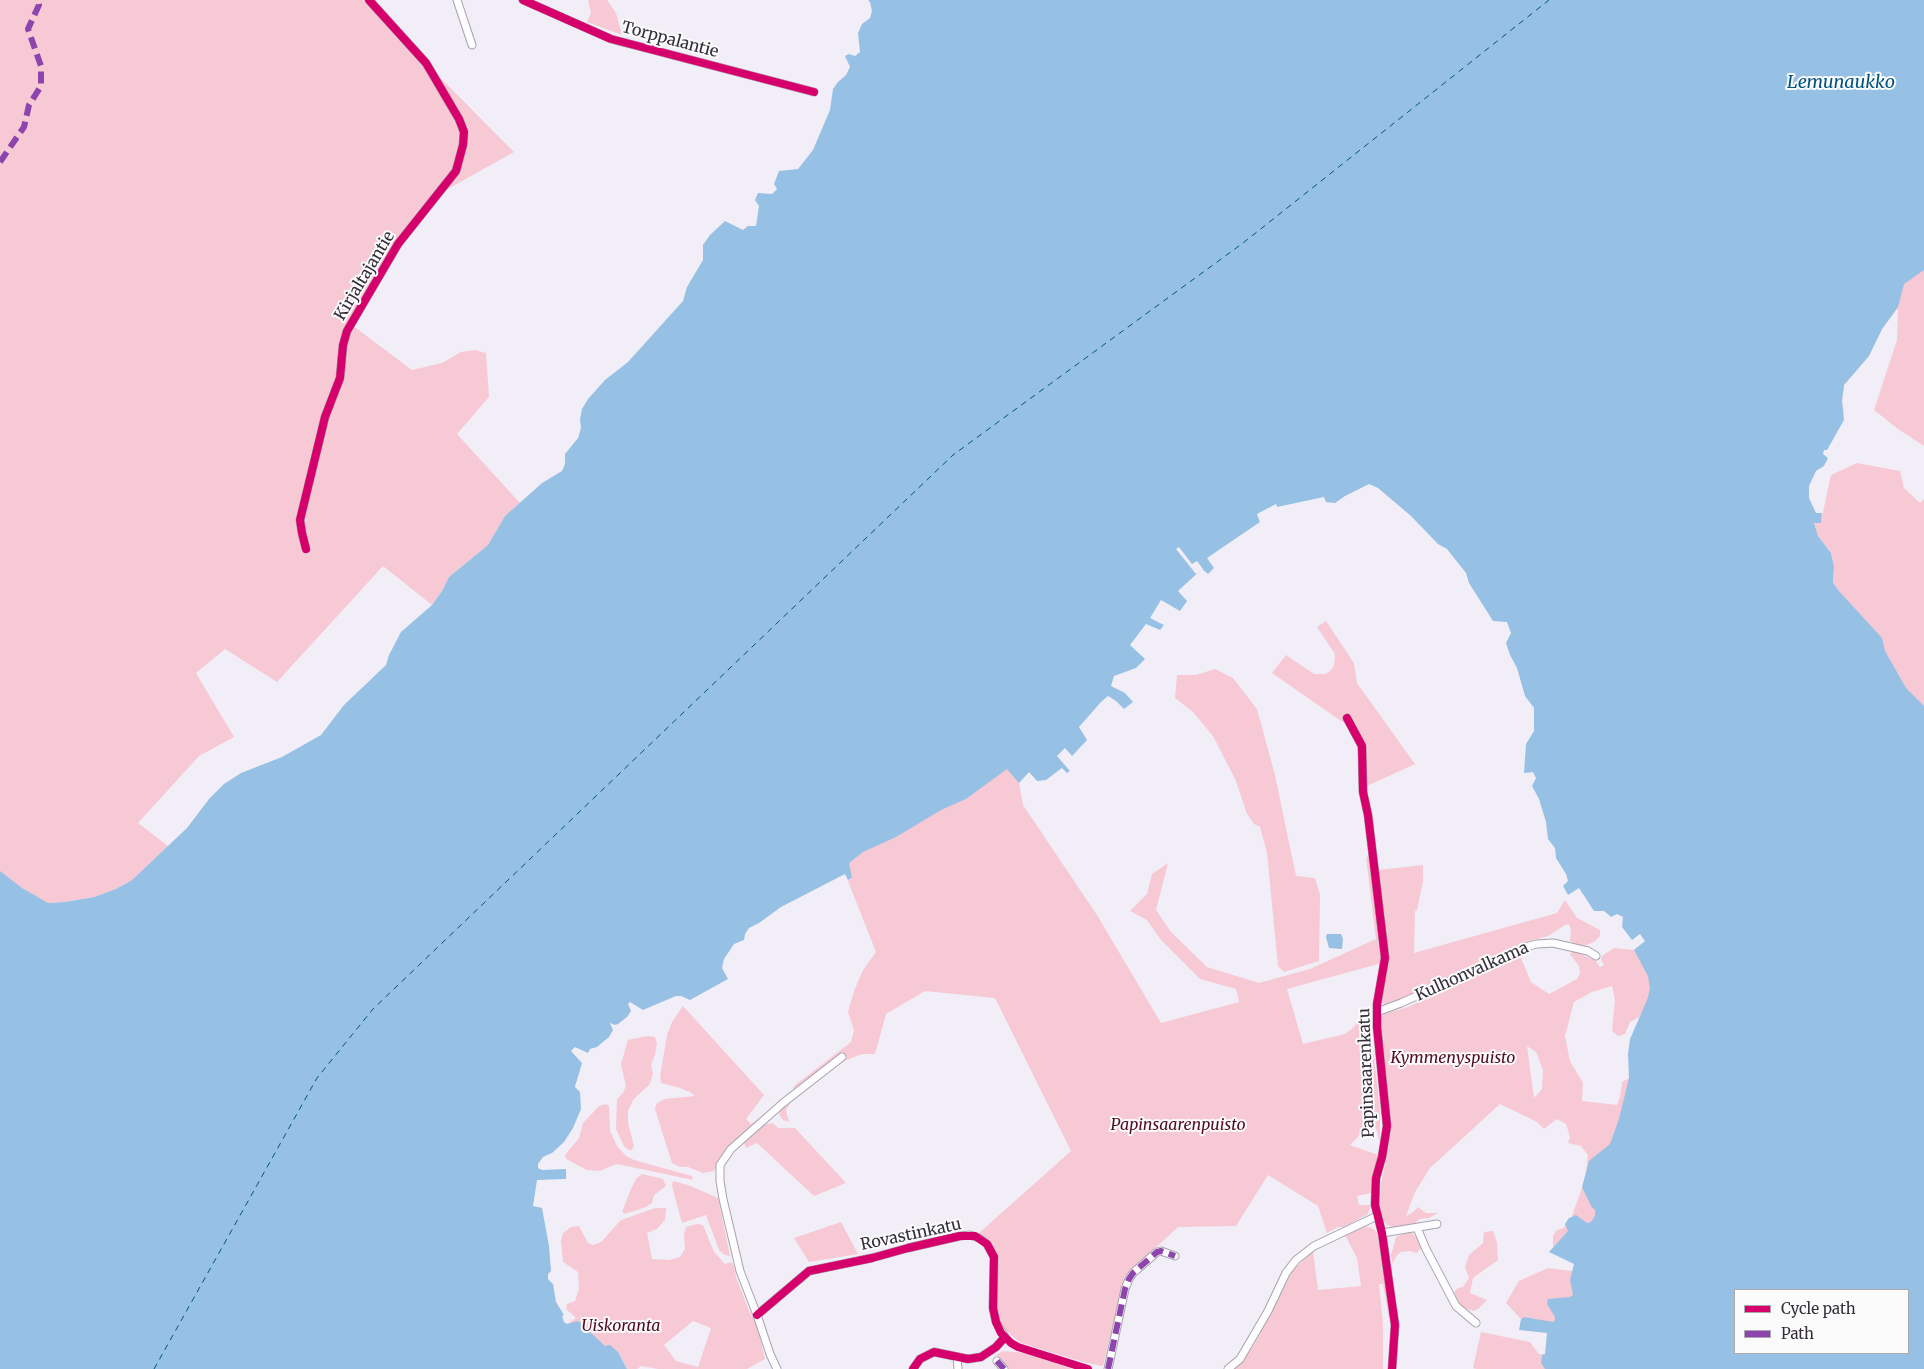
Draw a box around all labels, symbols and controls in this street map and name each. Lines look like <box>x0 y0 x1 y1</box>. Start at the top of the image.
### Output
street label: Torppalantie <box>619 18 721 62</box>
water label: Lemunaukko <box>1787 72 1895 94</box>
street label: Kirjaltajantie <box>331 228 399 324</box>
street label: Kulhonvalkama <box>1412 938 1532 1006</box>
street label: Papinsaarenkatu <box>1355 1008 1379 1138</box>
park label: Kymmenyspuisto <box>1391 1048 1515 1068</box>
park label: Papinsaarenpuisto <box>1110 1115 1246 1135</box>
street label: Rovastinkatu <box>859 1215 963 1255</box>
legend <box>1734 1289 1909 1354</box>
text: Cycle path <box>1781 1299 1856 1318</box>
park label: Uiskoranta <box>581 1316 661 1336</box>
text: Path <box>1781 1324 1814 1343</box>

